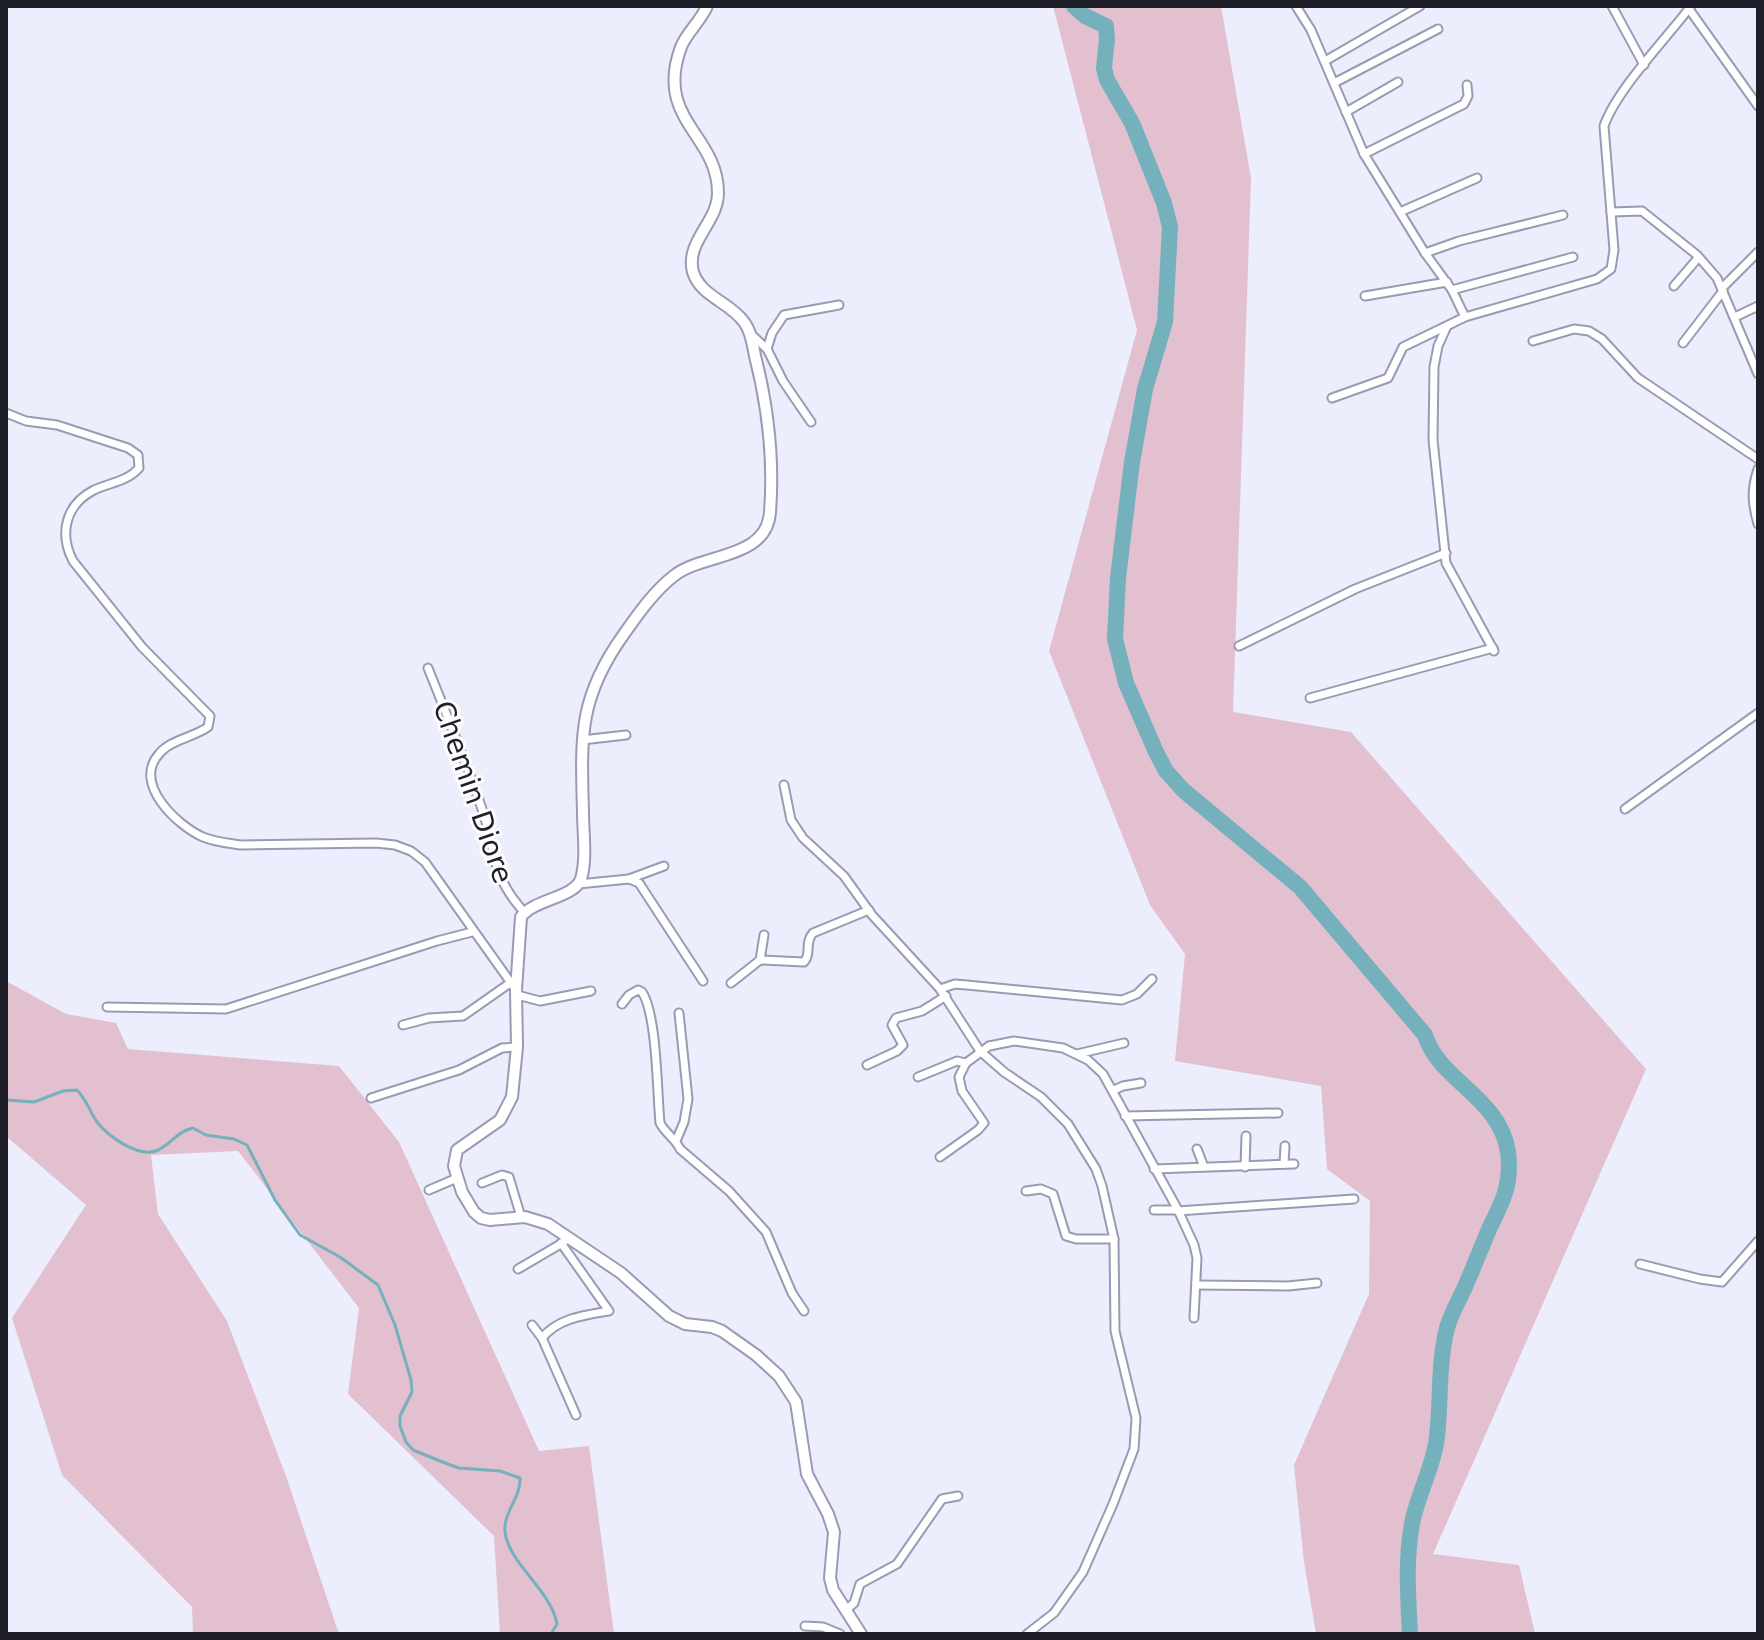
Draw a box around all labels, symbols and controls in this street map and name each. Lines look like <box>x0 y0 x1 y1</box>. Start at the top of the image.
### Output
street label: Chemin Diore <box>426 696 520 888</box>

